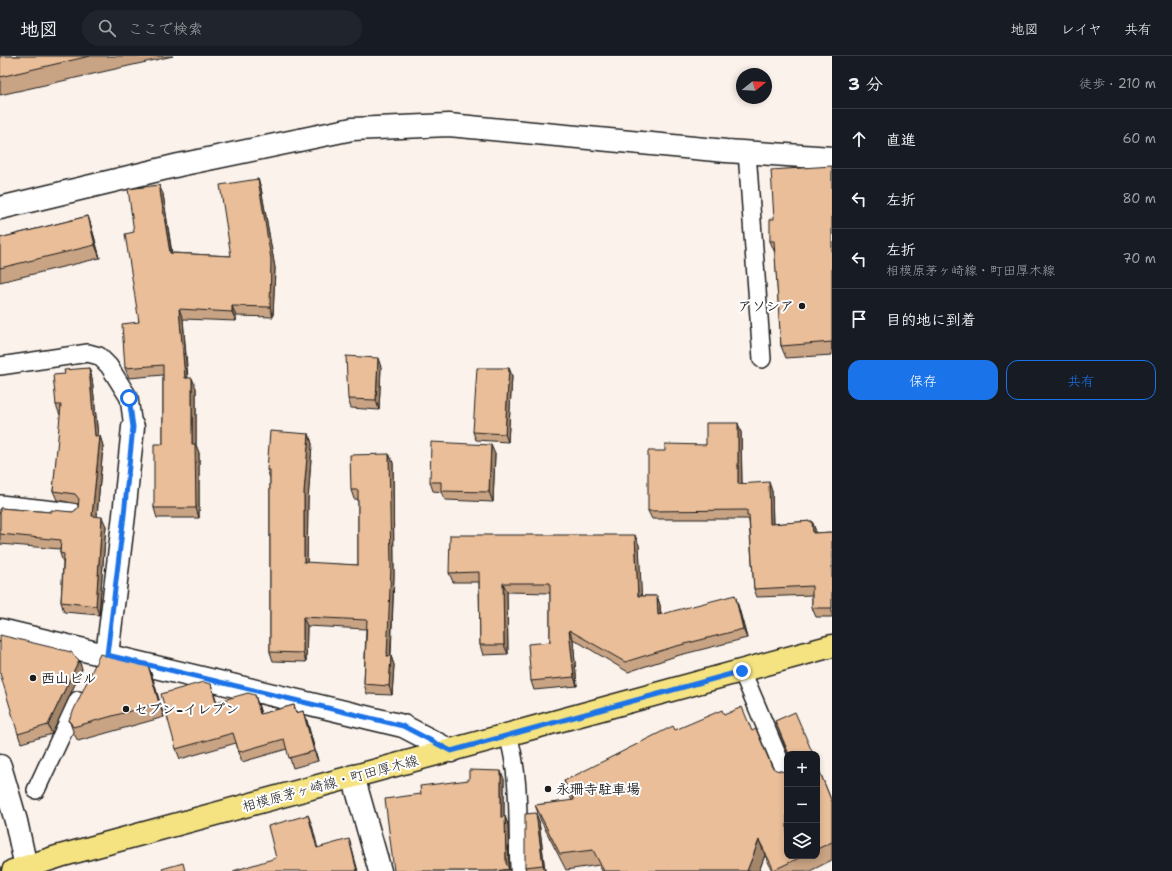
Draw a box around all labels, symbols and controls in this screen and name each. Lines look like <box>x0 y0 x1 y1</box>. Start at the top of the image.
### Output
search box <box>82 10 362 46</box>
text: 地図 <box>20 17 58 42</box>
icon: search <box>96 17 118 39</box>
text: ここで検索 <box>128 19 203 39</box>
text: 地図 <box>1011 20 1039 38</box>
text: レイヤ <box>1061 20 1102 38</box>
text: 共有 <box>1124 20 1152 38</box>
north arrow <box>736 68 772 104</box>
text: 3 分 <box>848 73 883 95</box>
text: 徒歩 · 210 m <box>1079 75 1156 92</box>
icon: ahead <box>848 128 870 150</box>
text: 直進 <box>886 130 916 150</box>
text: 60 m <box>1123 130 1156 147</box>
icon: left <box>848 188 870 210</box>
text: 左折 <box>886 190 916 210</box>
text: 80 m <box>1122 190 1156 207</box>
text: 左折 <box>886 240 916 260</box>
icon: left <box>848 248 870 270</box>
text: 70 m <box>1122 250 1156 267</box>
text: 相模原茅ヶ崎線・町田厚木線 <box>886 262 1055 279</box>
place label: アソシア <box>738 297 794 315</box>
marker: アソシア <box>797 301 807 311</box>
icon: arrive <box>848 308 870 330</box>
text: 目的地に到着 <box>886 310 976 330</box>
button: 保存 <box>848 360 998 400</box>
button: 共有 <box>1006 360 1156 400</box>
route start <box>120 389 138 407</box>
route end <box>733 662 751 680</box>
place label: 西山ビル <box>41 669 97 687</box>
marker: 西山ビル <box>28 673 38 683</box>
place label: セブン-イレブン <box>134 700 239 718</box>
marker: セブン-イレブン <box>121 704 131 714</box>
street label: 相模原茅ヶ崎線・町田厚木線 <box>240 751 420 815</box>
map controls <box>784 751 820 859</box>
button: + <box>784 751 820 787</box>
place label: 永珊寺駐車場 <box>556 780 640 798</box>
marker: 永珊寺駐車場 <box>543 784 553 794</box>
button: − <box>784 787 820 823</box>
button: layers <box>784 823 820 859</box>

